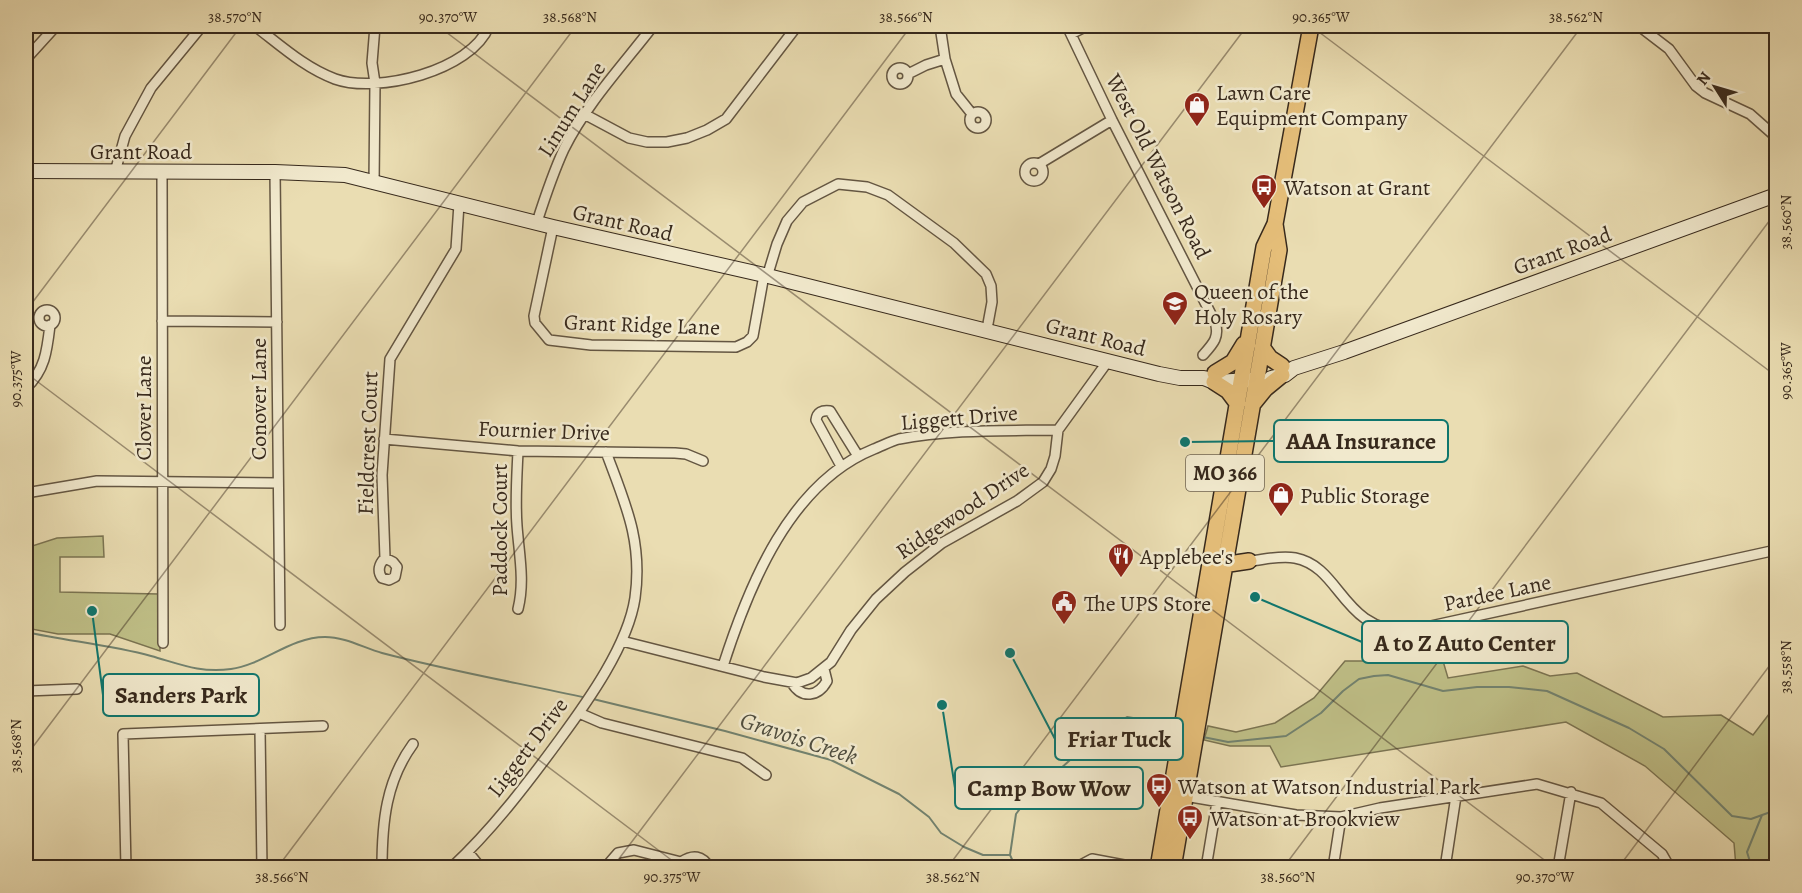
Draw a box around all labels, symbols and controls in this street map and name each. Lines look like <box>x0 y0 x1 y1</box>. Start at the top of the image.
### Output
text: 38.570°N <box>208 7 262 27</box>
text: 90.370°W <box>419 7 477 27</box>
text: 38.568°N <box>543 7 597 27</box>
text: 38.566°N <box>879 7 933 27</box>
text: 90.365°W <box>1292 7 1350 27</box>
text: 38.562°N <box>1549 7 1603 27</box>
street label: Linum Lane <box>531 56 613 163</box>
north arrow <box>1685 57 1745 117</box>
text: N <box>1692 67 1716 90</box>
street label: West Old Watson Road <box>1098 68 1218 264</box>
place label: Lawn Care Equipment Company <box>1216 78 1407 133</box>
shop icon: Lawn Care Equipment Company <box>1182 90 1212 128</box>
street label: Grant Road <box>90 137 192 167</box>
bus stop icon: Watson at Grant <box>1249 172 1279 210</box>
place label: Watson at Grant <box>1283 173 1430 203</box>
text: 38.560°N <box>1776 194 1796 249</box>
street label: Grant Road <box>570 197 676 249</box>
street label: Grant Road <box>1509 219 1616 283</box>
place label: Queen of the Holy Rosary <box>1194 277 1309 332</box>
school or university icon: Queen of the Holy Rosary <box>1160 289 1190 327</box>
street label: Grant Ridge Lane <box>563 307 721 343</box>
street label: Grant Road <box>1043 310 1149 364</box>
street label: Conover Lane <box>244 338 274 460</box>
text: 90.365°W <box>1776 342 1796 400</box>
text: 90.375°W <box>6 351 26 407</box>
street label: Clover Lane <box>129 355 159 461</box>
street label: Fieldcrest Court <box>350 371 385 515</box>
street label: Liggett Drive <box>899 398 1019 438</box>
street label: Fournier Drive <box>478 414 610 448</box>
callout: AAA Insurance <box>1274 420 1448 462</box>
text: AAA Insurance <box>1285 425 1436 457</box>
street label: Ridgewood Drive <box>890 455 1035 567</box>
road number: MO 366 <box>1186 455 1264 491</box>
street label: Paddock Court <box>485 463 515 597</box>
shop icon: Public Storage <box>1266 480 1296 518</box>
place label: Public Storage <box>1300 481 1430 511</box>
restaurant icon: Applebee's <box>1106 541 1136 579</box>
place label: Applebee's <box>1139 542 1233 572</box>
street label: Pardee Lane <box>1441 567 1554 619</box>
public building icon: The UPS Store <box>1049 588 1079 626</box>
place label: The UPS Store <box>1084 589 1211 619</box>
callout: A to Z Auto Center <box>1362 621 1568 663</box>
text: A to Z Auto Center <box>1373 627 1556 659</box>
text: 38.558°N <box>1776 640 1796 694</box>
callout: Sanders Park <box>103 674 259 716</box>
text: Sanders Park <box>115 679 248 711</box>
street label: Liggett Drive <box>480 692 575 804</box>
water label: Gravois Creek <box>736 704 862 772</box>
callout: Friar Tuck <box>1055 718 1183 760</box>
text: 38.568°N <box>6 719 26 773</box>
text: Friar Tuck <box>1067 723 1172 755</box>
callout: Camp Bow Wow <box>955 767 1143 809</box>
bus stop icon: Watson at Watson Industrial Park <box>1144 771 1174 809</box>
text: Camp Bow Wow <box>967 772 1131 804</box>
place label: Watson at Watson Industrial Park <box>1177 772 1480 802</box>
bus stop icon: Watson at Brookview <box>1175 803 1205 841</box>
place label: Watson at Brookview <box>1209 804 1400 834</box>
text: 38.566°N <box>255 867 309 887</box>
text: 90.375°W <box>644 867 700 887</box>
text: 38.562°N <box>926 867 980 887</box>
text: 38.560°N <box>1261 867 1316 887</box>
text: 90.370°W <box>1516 867 1574 887</box>

